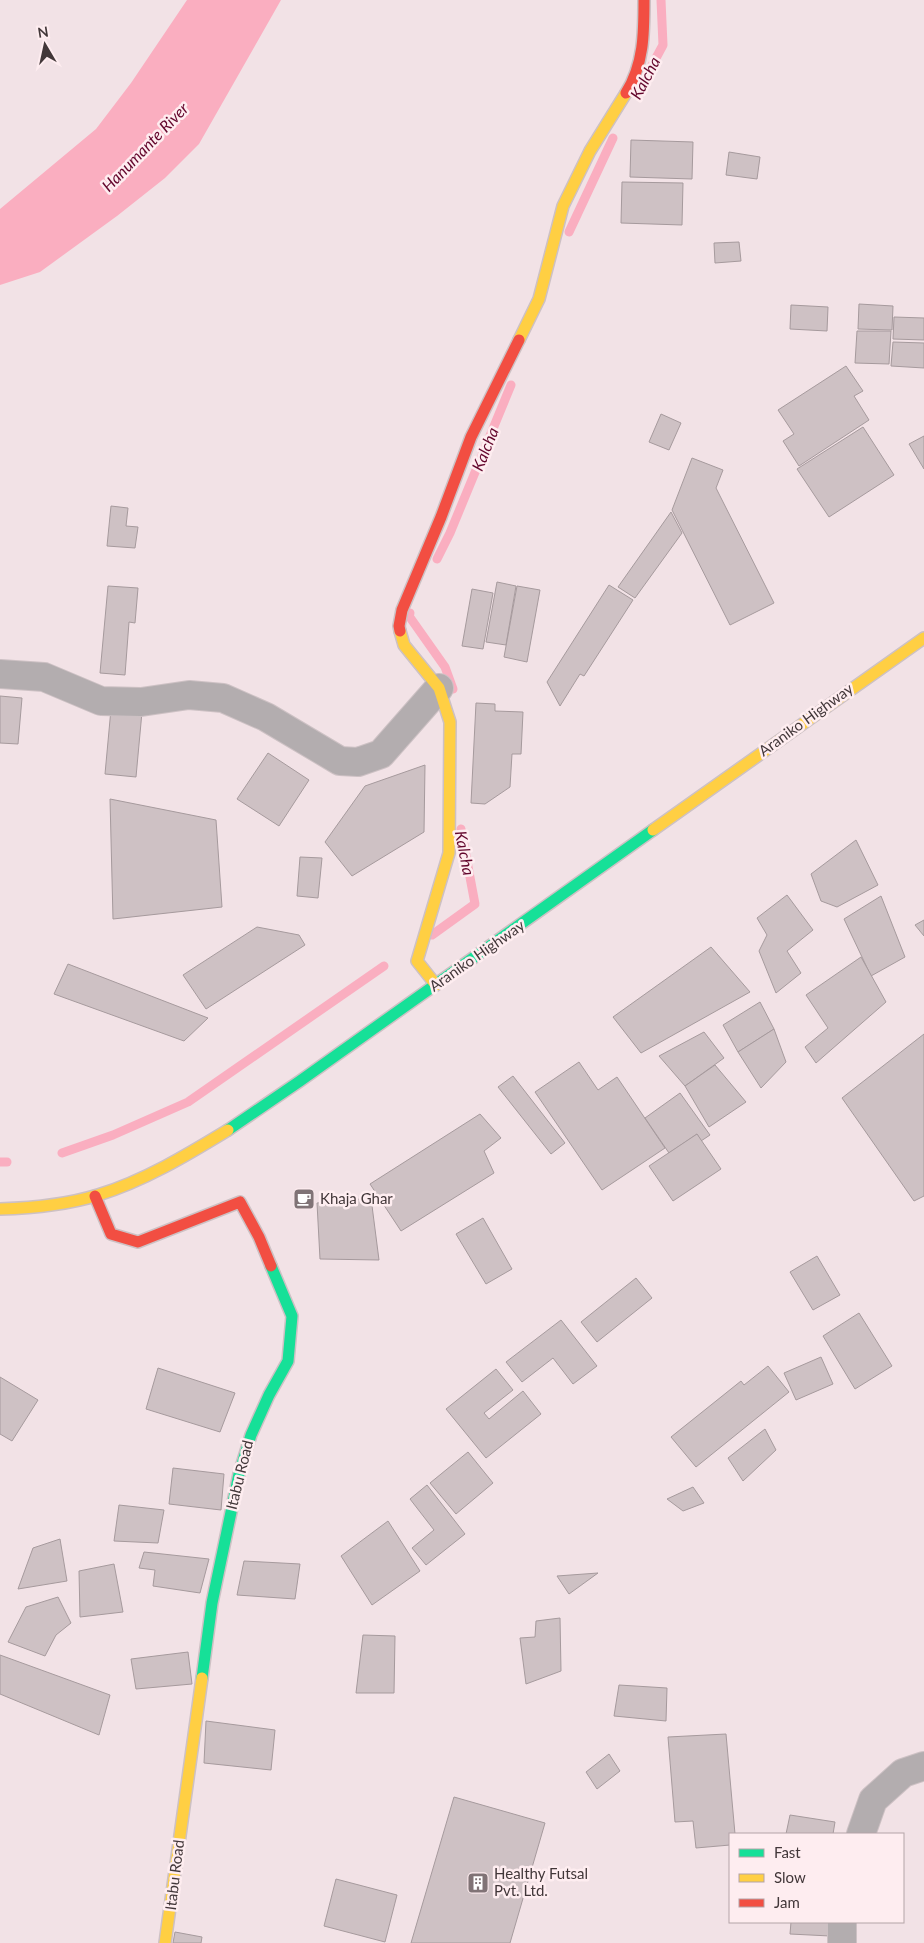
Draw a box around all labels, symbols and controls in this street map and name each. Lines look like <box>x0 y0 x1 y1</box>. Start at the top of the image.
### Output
north arrow <box>20 20 70 70</box>
text: N <box>36 22 50 41</box>
water label: Kalcha <box>626 53 664 102</box>
water label: Hanumante River <box>98 98 192 195</box>
water label: Kalcha <box>467 424 502 473</box>
street label: Araniko Highway <box>755 679 856 759</box>
water label: Kalcha <box>452 829 479 877</box>
street label: Araniko Highway <box>425 915 528 995</box>
cafe icon: Khaja Ghar <box>292 1187 316 1211</box>
place label: Khaja Ghar <box>320 1189 393 1207</box>
street label: Itabu Road <box>222 1438 256 1511</box>
legend <box>729 1833 904 1923</box>
street label: Itabu Road <box>161 1839 187 1911</box>
text: Fast <box>774 1843 801 1861</box>
place label: Healthy Futsal Pvt. Ltd. <box>494 1864 588 1899</box>
text: Slow <box>774 1868 806 1886</box>
building icon: Healthy Futsal Pvt. Ltd. <box>466 1871 490 1895</box>
text: Jam <box>774 1893 800 1911</box>

